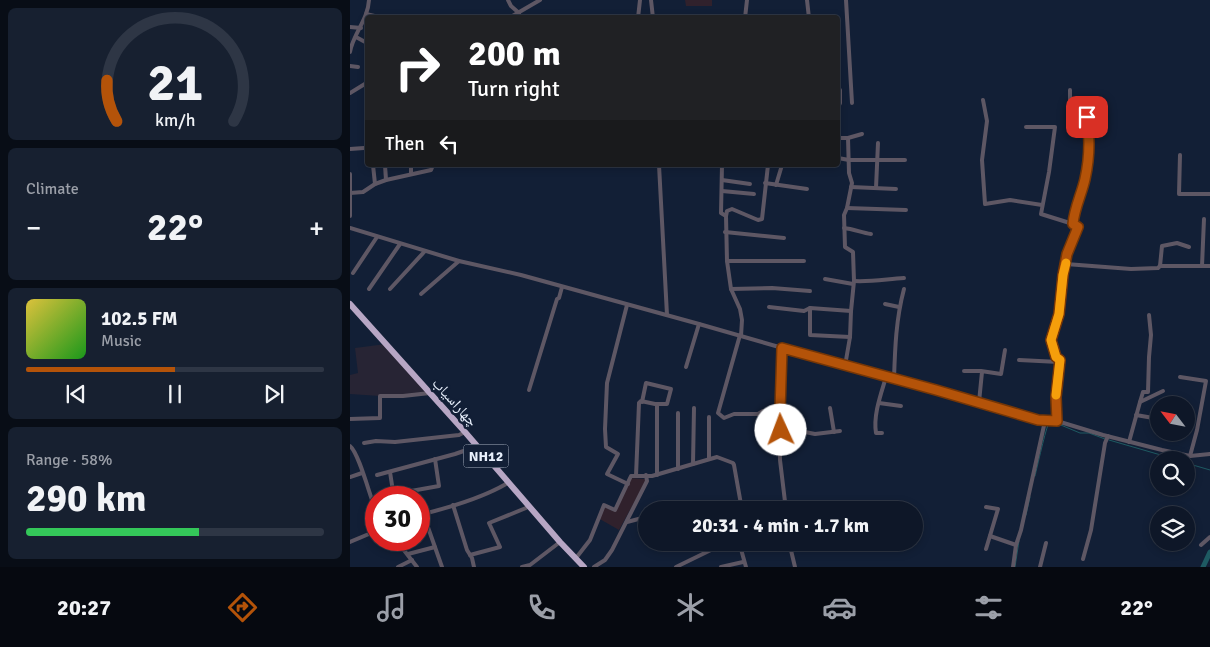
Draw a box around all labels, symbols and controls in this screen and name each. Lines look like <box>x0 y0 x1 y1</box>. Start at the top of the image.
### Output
text: 200 m <box>468 32 561 75</box>
icon: right <box>385 35 450 100</box>
text: 21 <box>147 51 203 115</box>
text: Turn right <box>468 75 560 102</box>
pin <box>1066 96 1108 138</box>
icon: arrive <box>1073 103 1101 131</box>
text: km/h <box>155 109 195 131</box>
icon: left <box>435 130 463 158</box>
text: Then <box>385 132 425 156</box>
text: Climate <box>26 179 79 199</box>
text: 22° <box>147 204 203 251</box>
text: − <box>26 211 41 245</box>
text: + <box>309 211 324 245</box>
text: 102.5 FM <box>101 307 178 331</box>
text: Music <box>101 331 142 351</box>
street label: چهاراسیاب <box>429 374 482 430</box>
icon: previous <box>62 380 90 408</box>
icon: pause <box>161 380 189 408</box>
icon: next <box>260 380 288 408</box>
north arrow <box>1150 396 1195 441</box>
map controls <box>1150 396 1195 551</box>
position arrow <box>754 403 806 455</box>
road number: NH12 <box>464 444 508 468</box>
text: Range · 58% <box>26 450 112 470</box>
button: search <box>1150 451 1195 496</box>
text: 290 km <box>26 475 147 522</box>
speed limit sign: 30 <box>365 486 430 551</box>
button: layers <box>1150 506 1195 551</box>
text: 20:31 · 4 min · 1.7 km <box>692 514 869 538</box>
icon: directions <box>225 590 260 625</box>
icon: music <box>374 590 409 625</box>
icon: phone <box>524 590 559 625</box>
icon: climate <box>673 590 708 625</box>
icon: car <box>822 590 857 625</box>
icon: filters <box>971 590 1006 625</box>
text: 20:27 <box>57 594 111 621</box>
text: 22° <box>1120 594 1153 621</box>

